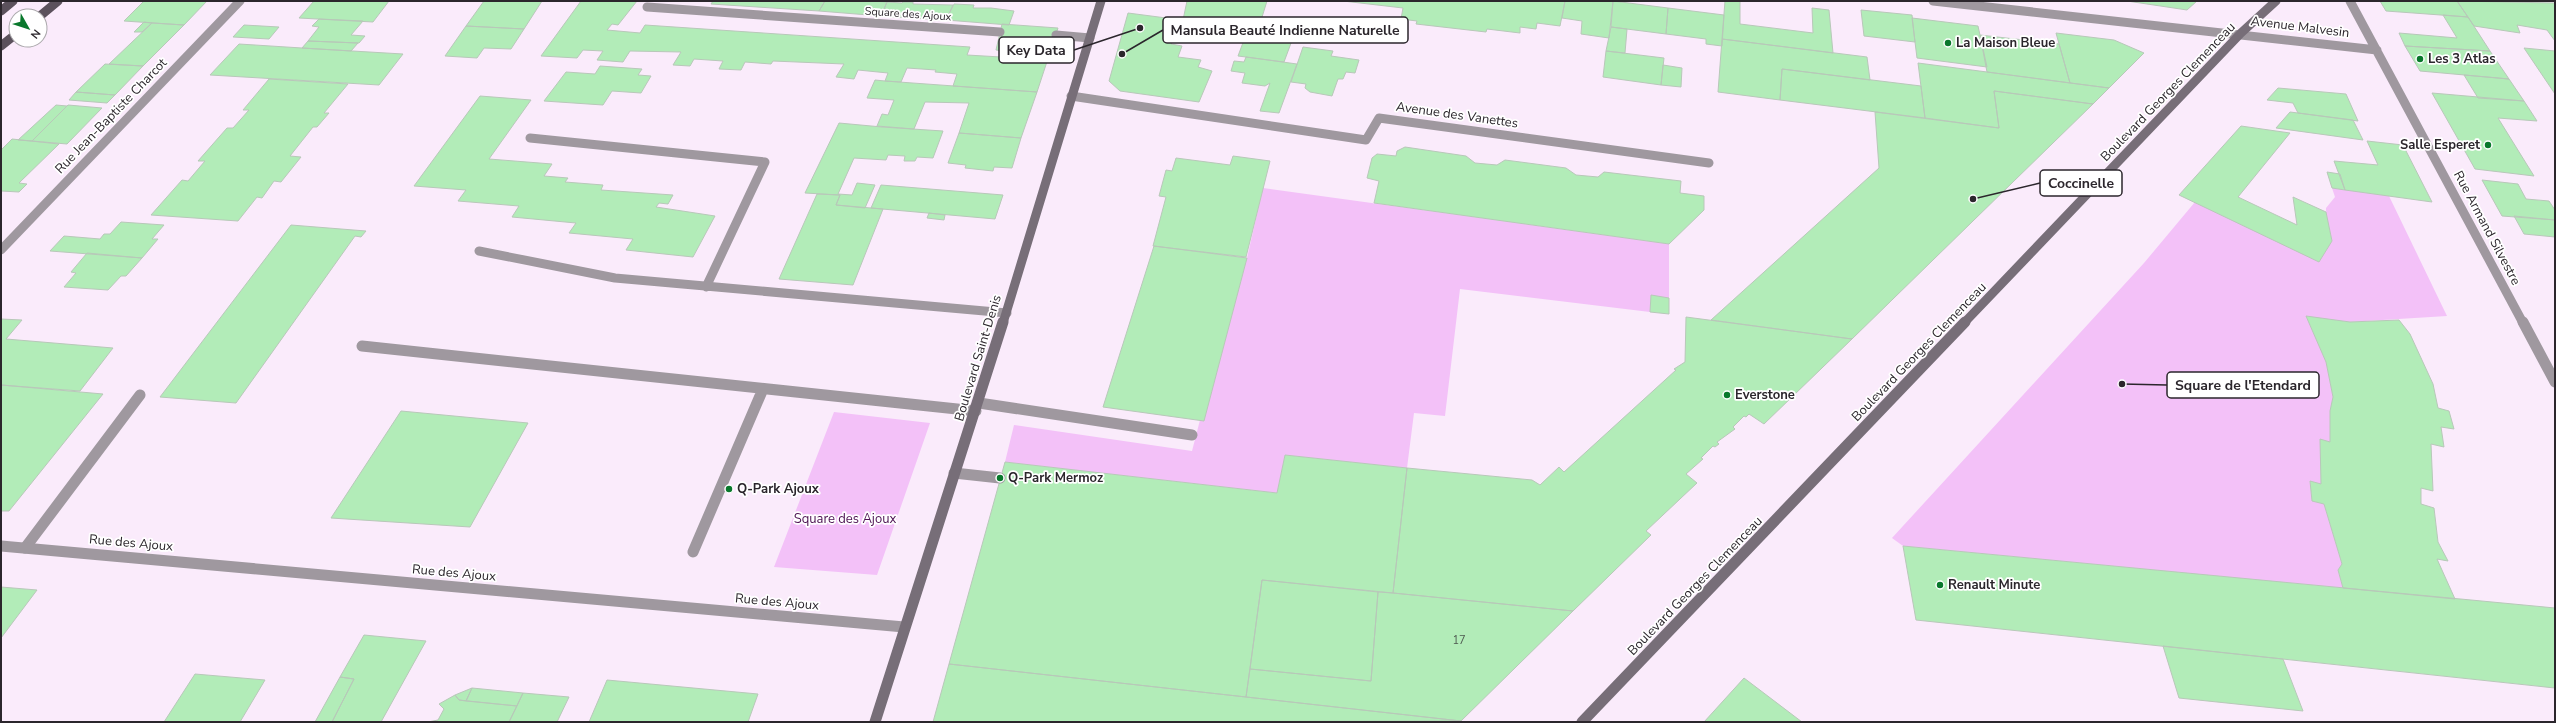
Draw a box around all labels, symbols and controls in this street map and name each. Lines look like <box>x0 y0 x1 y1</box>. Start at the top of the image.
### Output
street label: Square des Ajoux <box>864 3 952 25</box>
north arrow <box>8 8 48 48</box>
street label: Avenue Malvesin <box>2250 12 2350 42</box>
callout: Mansula Beauté Indienne Naturelle <box>1163 17 1408 43</box>
street label: Boulevard Georges Clemenceau <box>2097 18 2239 166</box>
text: Mansula Beauté Indienne Naturelle <box>1171 21 1400 40</box>
text: N <box>27 26 44 42</box>
place label: La Maison Bleue <box>1956 34 2055 52</box>
callout: Key Data <box>999 37 1074 63</box>
marker: La Maison Bleue <box>1943 38 1953 48</box>
text: Key Data <box>1006 41 1066 60</box>
place label: Les 3 Atlas <box>2428 50 2496 68</box>
street label: Rue Jean-Baptiste Charcot <box>51 54 171 178</box>
marker: Les 3 Atlas <box>2415 54 2425 64</box>
street label: Avenue des Vanettes <box>1395 98 1519 132</box>
place label: Salle Esperet <box>2400 136 2481 154</box>
marker: Salle Esperet <box>2483 140 2493 150</box>
street label: Rue Armand Silvestre <box>2449 168 2525 288</box>
callout: Coccinelle <box>2040 170 2122 196</box>
text: Coccinelle <box>2048 174 2114 193</box>
street label: Boulevard Georges Clemenceau <box>1848 278 1990 426</box>
street label: Boulevard Saint-Denis <box>950 293 1006 423</box>
callout: Square de l'Etendard <box>2167 372 2319 398</box>
text: Square de l'Etendard <box>2175 376 2311 395</box>
place label: Everstone <box>1735 386 1795 404</box>
marker: Everstone <box>1722 390 1732 400</box>
place label: Q-Park Mermoz <box>1008 469 1103 487</box>
marker: Q-Park Mermoz <box>995 473 1005 483</box>
place label: Q-Park Ajoux <box>737 480 820 498</box>
marker: Q-Park Ajoux <box>724 484 734 494</box>
park label: Square des Ajoux <box>794 510 896 528</box>
street label: Boulevard Georges Clemenceau <box>1624 512 1766 660</box>
street label: Rue des Ajoux <box>88 530 174 556</box>
street label: Rue des Ajoux <box>411 560 497 586</box>
place label: Renault Minute <box>1948 576 2040 594</box>
marker: Renault Minute <box>1935 580 1945 590</box>
street label: Rue des Ajoux <box>734 589 820 615</box>
house number: 17 <box>1452 633 1466 648</box>

